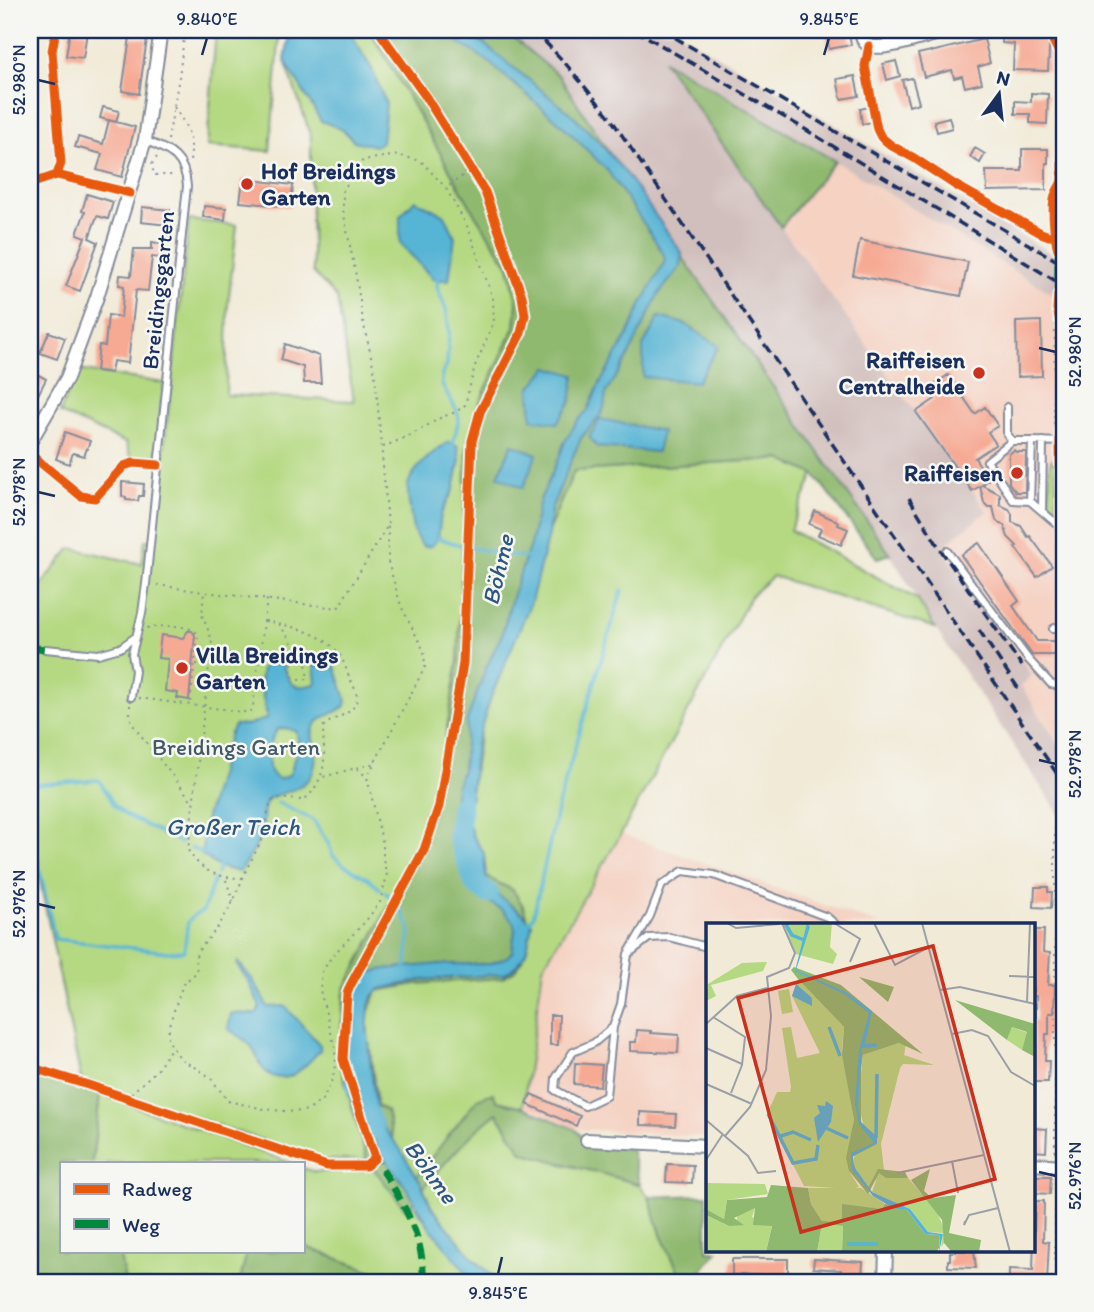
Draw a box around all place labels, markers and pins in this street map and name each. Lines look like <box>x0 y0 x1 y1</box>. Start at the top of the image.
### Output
place label: Hof Breidings Garten <box>261 157 396 211</box>
marker: Hof Breidings Garten <box>239 176 255 192</box>
place label: Raiffeisen Centralheide <box>839 346 966 400</box>
marker: Raiffeisen Centralheide <box>971 365 987 381</box>
place label: Raiffeisen <box>904 459 1004 487</box>
marker: Raiffeisen <box>1009 465 1025 481</box>
place label: Villa Breidings Garten <box>196 641 338 695</box>
marker: Villa Breidings Garten <box>174 660 190 676</box>

